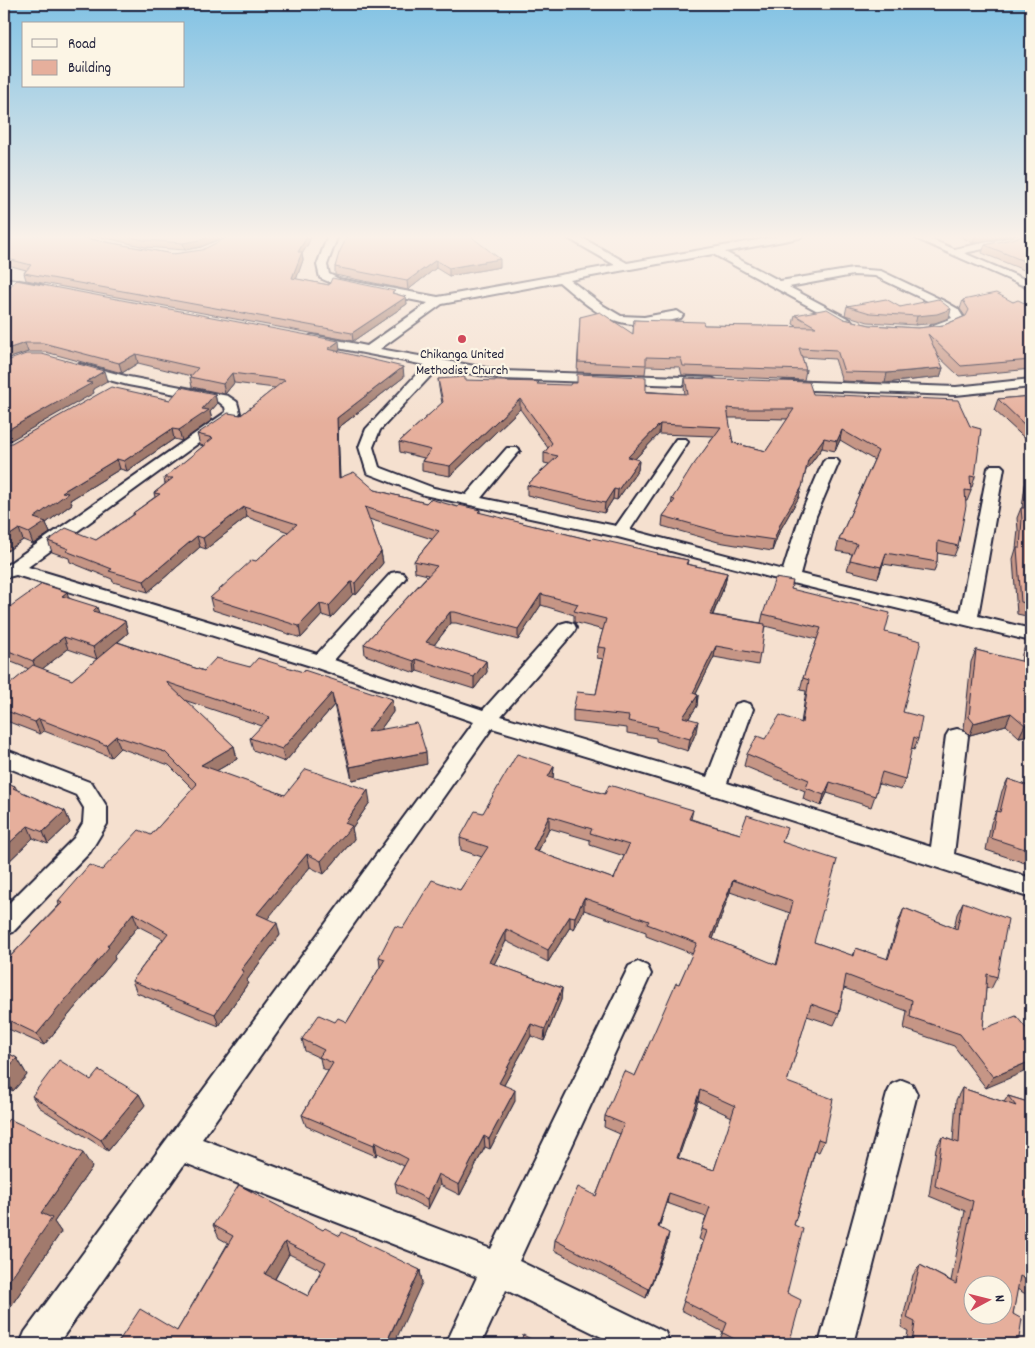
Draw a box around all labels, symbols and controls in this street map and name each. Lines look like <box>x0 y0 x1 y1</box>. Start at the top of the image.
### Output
legend <box>22 22 185 88</box>
text: Road <box>68 34 96 56</box>
text: Building <box>68 58 111 80</box>
marker: Chikanga United Methodist Church <box>456 333 468 345</box>
place label: Chikanga United Methodist Church <box>416 345 508 381</box>
north arrow <box>962 1276 1012 1326</box>
text: N <box>989 1294 1009 1303</box>

